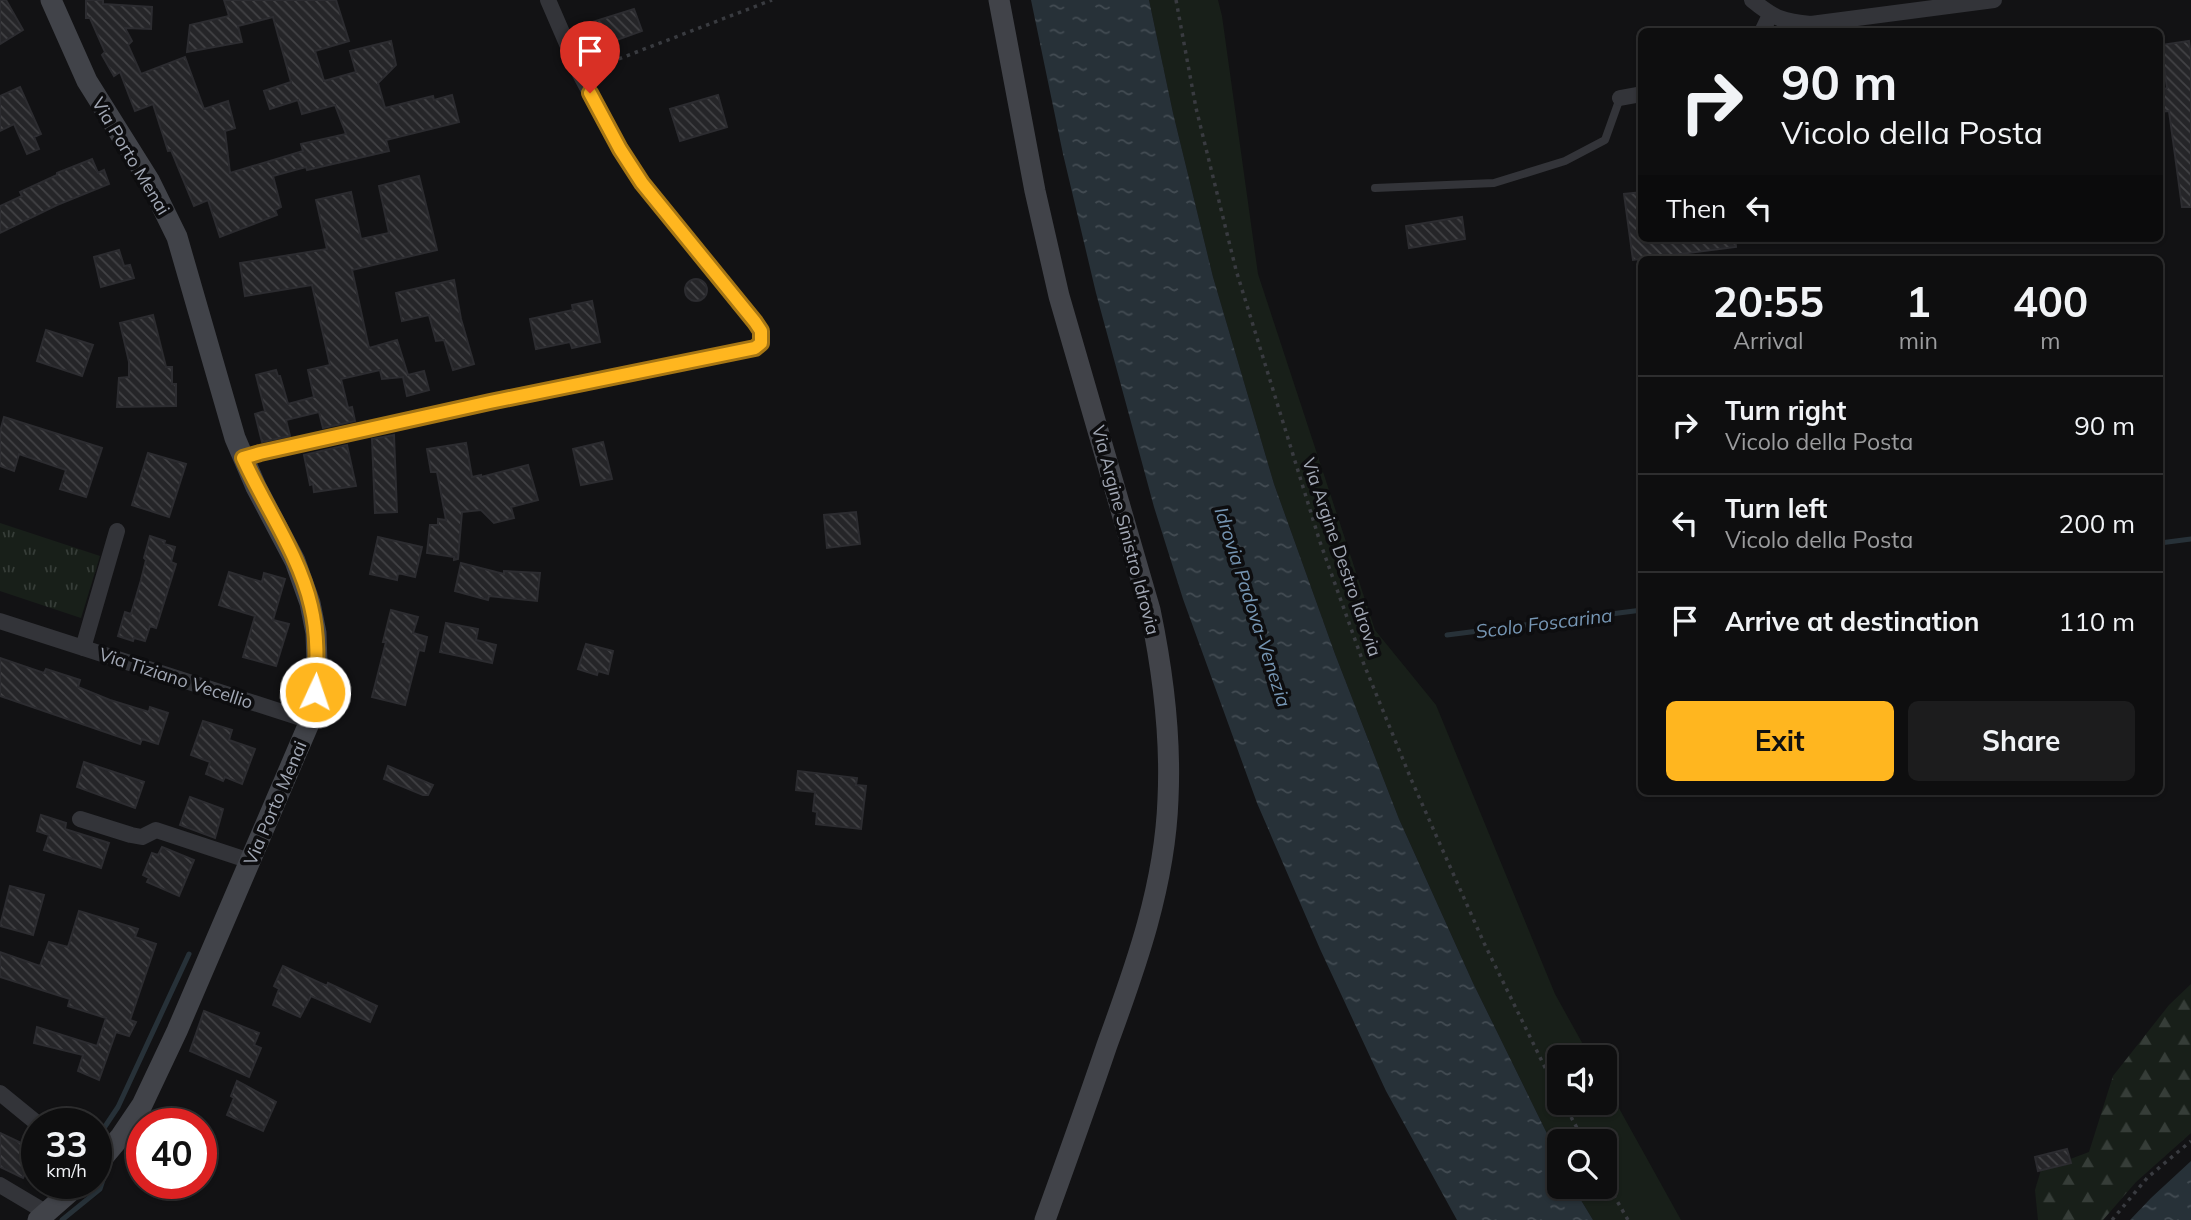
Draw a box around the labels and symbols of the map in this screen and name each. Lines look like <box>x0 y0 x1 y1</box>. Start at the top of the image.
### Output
pin <box>560 21 620 93</box>
street label: Via Porto Menai <box>87 93 175 219</box>
street label: Via Argine Sinistro Idrovia <box>1087 423 1165 637</box>
street label: Via Argine Destro Idrovia <box>1297 455 1387 659</box>
water label: Idrovia Padova-Venezia <box>1209 504 1297 710</box>
water label: Scolo Foscarina <box>1474 603 1614 643</box>
street label: Via Tiziano Vecellio <box>96 642 256 714</box>
position arrow <box>278 655 352 729</box>
street label: Via Porto Menai <box>238 737 312 869</box>
speed limit sign: 40 <box>126 1108 217 1199</box>

